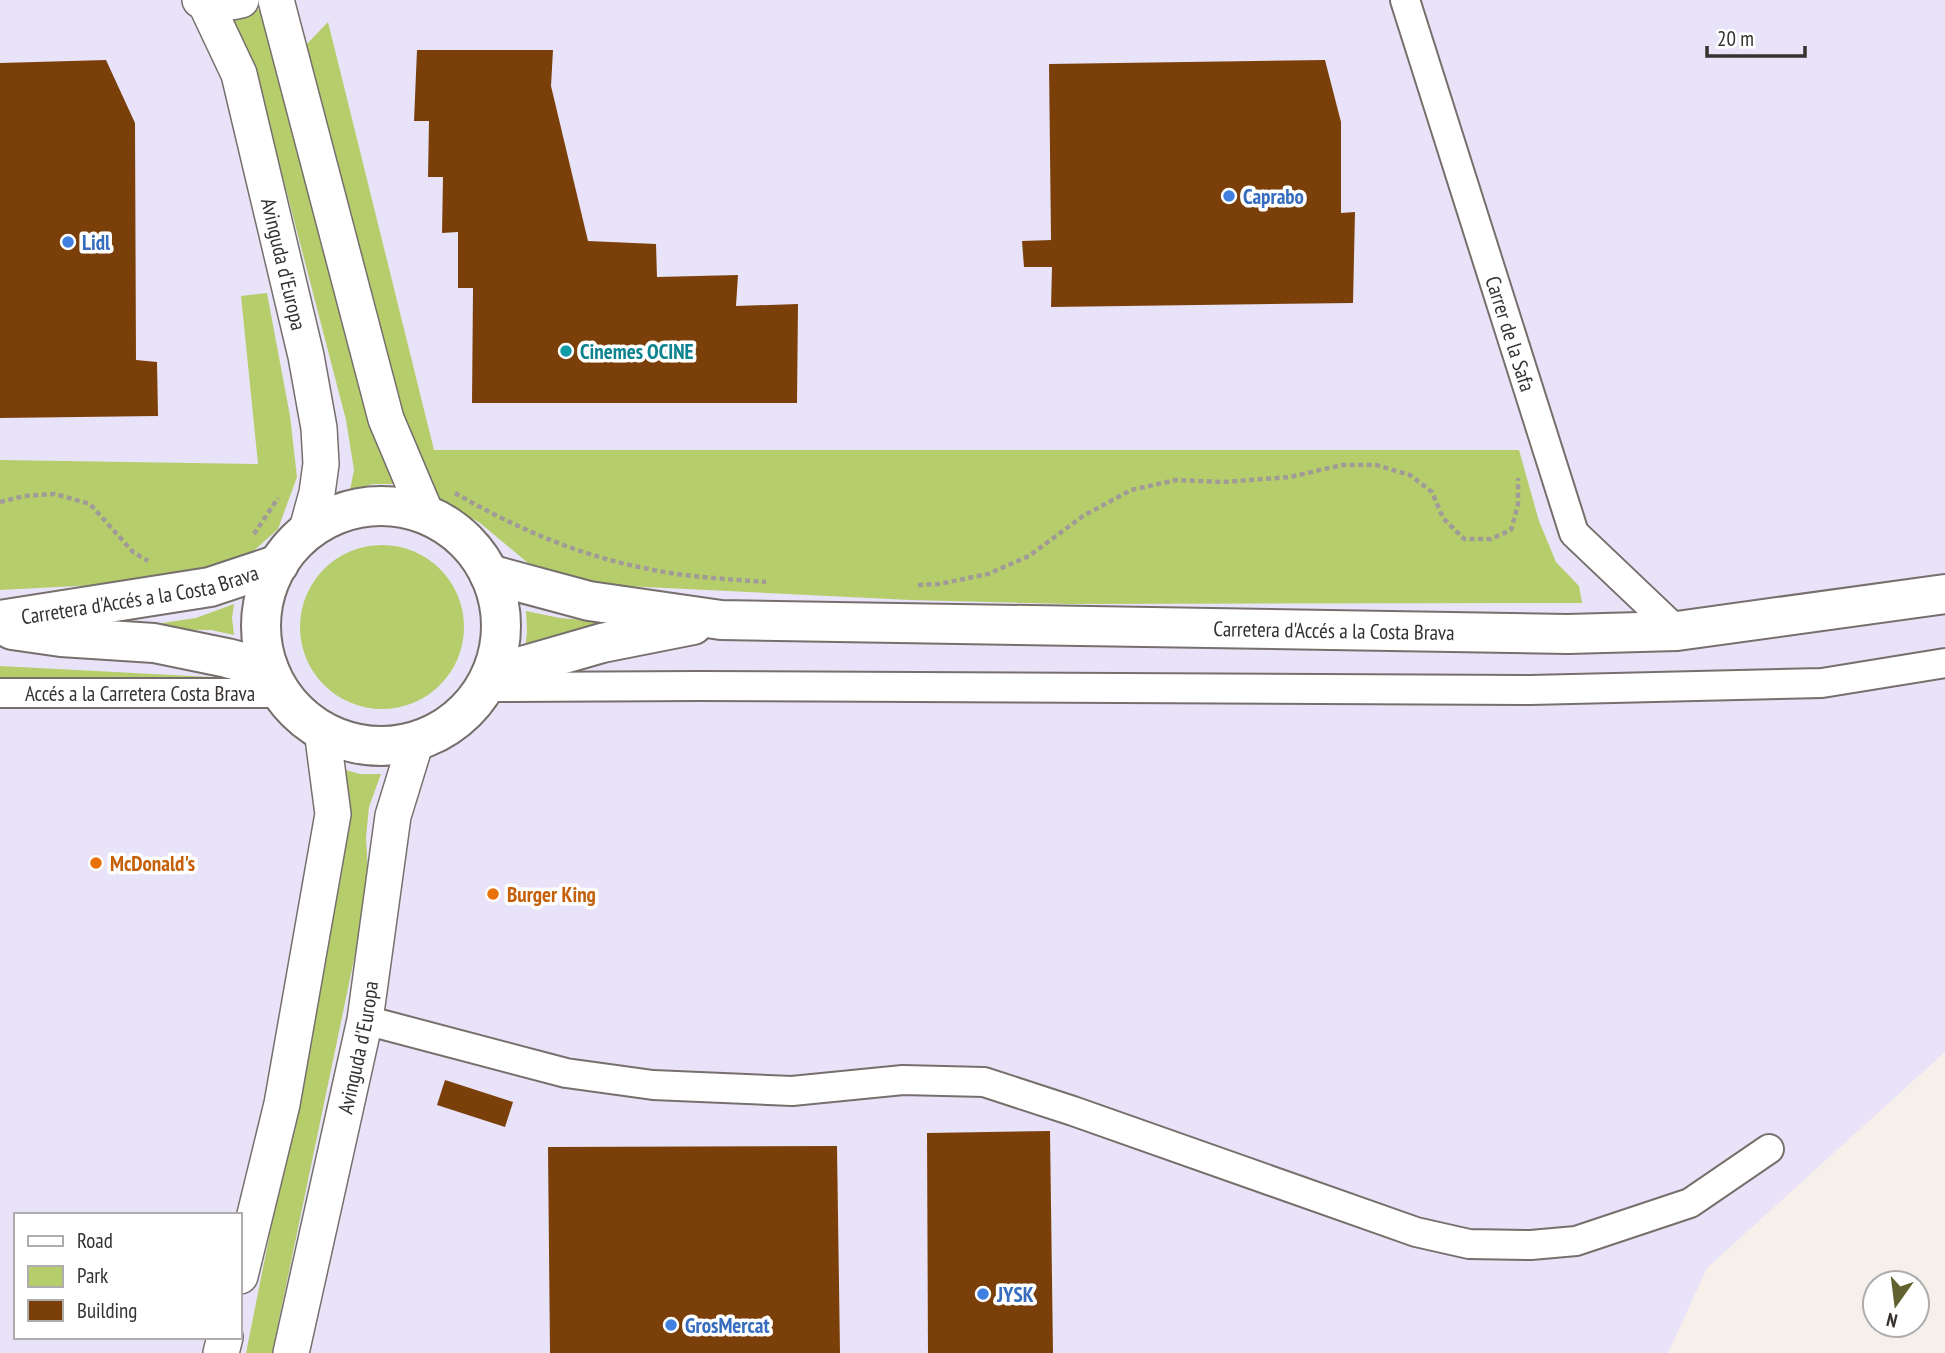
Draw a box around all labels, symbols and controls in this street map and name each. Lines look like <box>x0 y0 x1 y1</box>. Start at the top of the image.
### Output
scale bar <box>1707 14 1805 58</box>
text: 20 m <box>1717 25 1754 52</box>
place label: Caprabo <box>1243 183 1304 210</box>
marker: Caprabo <box>1221 188 1237 204</box>
street label: Avinguda d'Europa <box>255 195 313 333</box>
place label: Lidl <box>82 229 111 256</box>
marker: Lidl <box>60 234 76 250</box>
street label: Carrer de la Safa <box>1480 273 1542 395</box>
place label: Cinemes OCINE <box>580 338 694 365</box>
marker: Cinemes OCINE <box>558 343 574 359</box>
street label: Carretera d'Accés a la Costa Brava <box>19 558 262 630</box>
street label: Carretera d'Accés a la Costa Brava <box>1213 615 1455 646</box>
street label: Accés a la Carretera Costa Brava <box>25 680 255 707</box>
place label: McDonald's <box>110 850 195 877</box>
marker: McDonald's <box>88 855 104 871</box>
place label: Burger King <box>507 881 596 908</box>
marker: Burger King <box>485 886 501 902</box>
street label: Avinguda d'Europa <box>331 979 384 1116</box>
legend <box>14 1213 242 1339</box>
text: Road <box>77 1227 113 1254</box>
text: Park <box>77 1262 108 1289</box>
north arrow <box>1861 1269 1931 1339</box>
place label: JYSK <box>996 1281 1034 1308</box>
marker: JYSK <box>975 1286 991 1302</box>
text: Building <box>77 1297 137 1324</box>
text: N <box>1884 1308 1900 1333</box>
place label: GrosMercat <box>685 1312 770 1339</box>
marker: GrosMercat <box>663 1317 679 1333</box>

